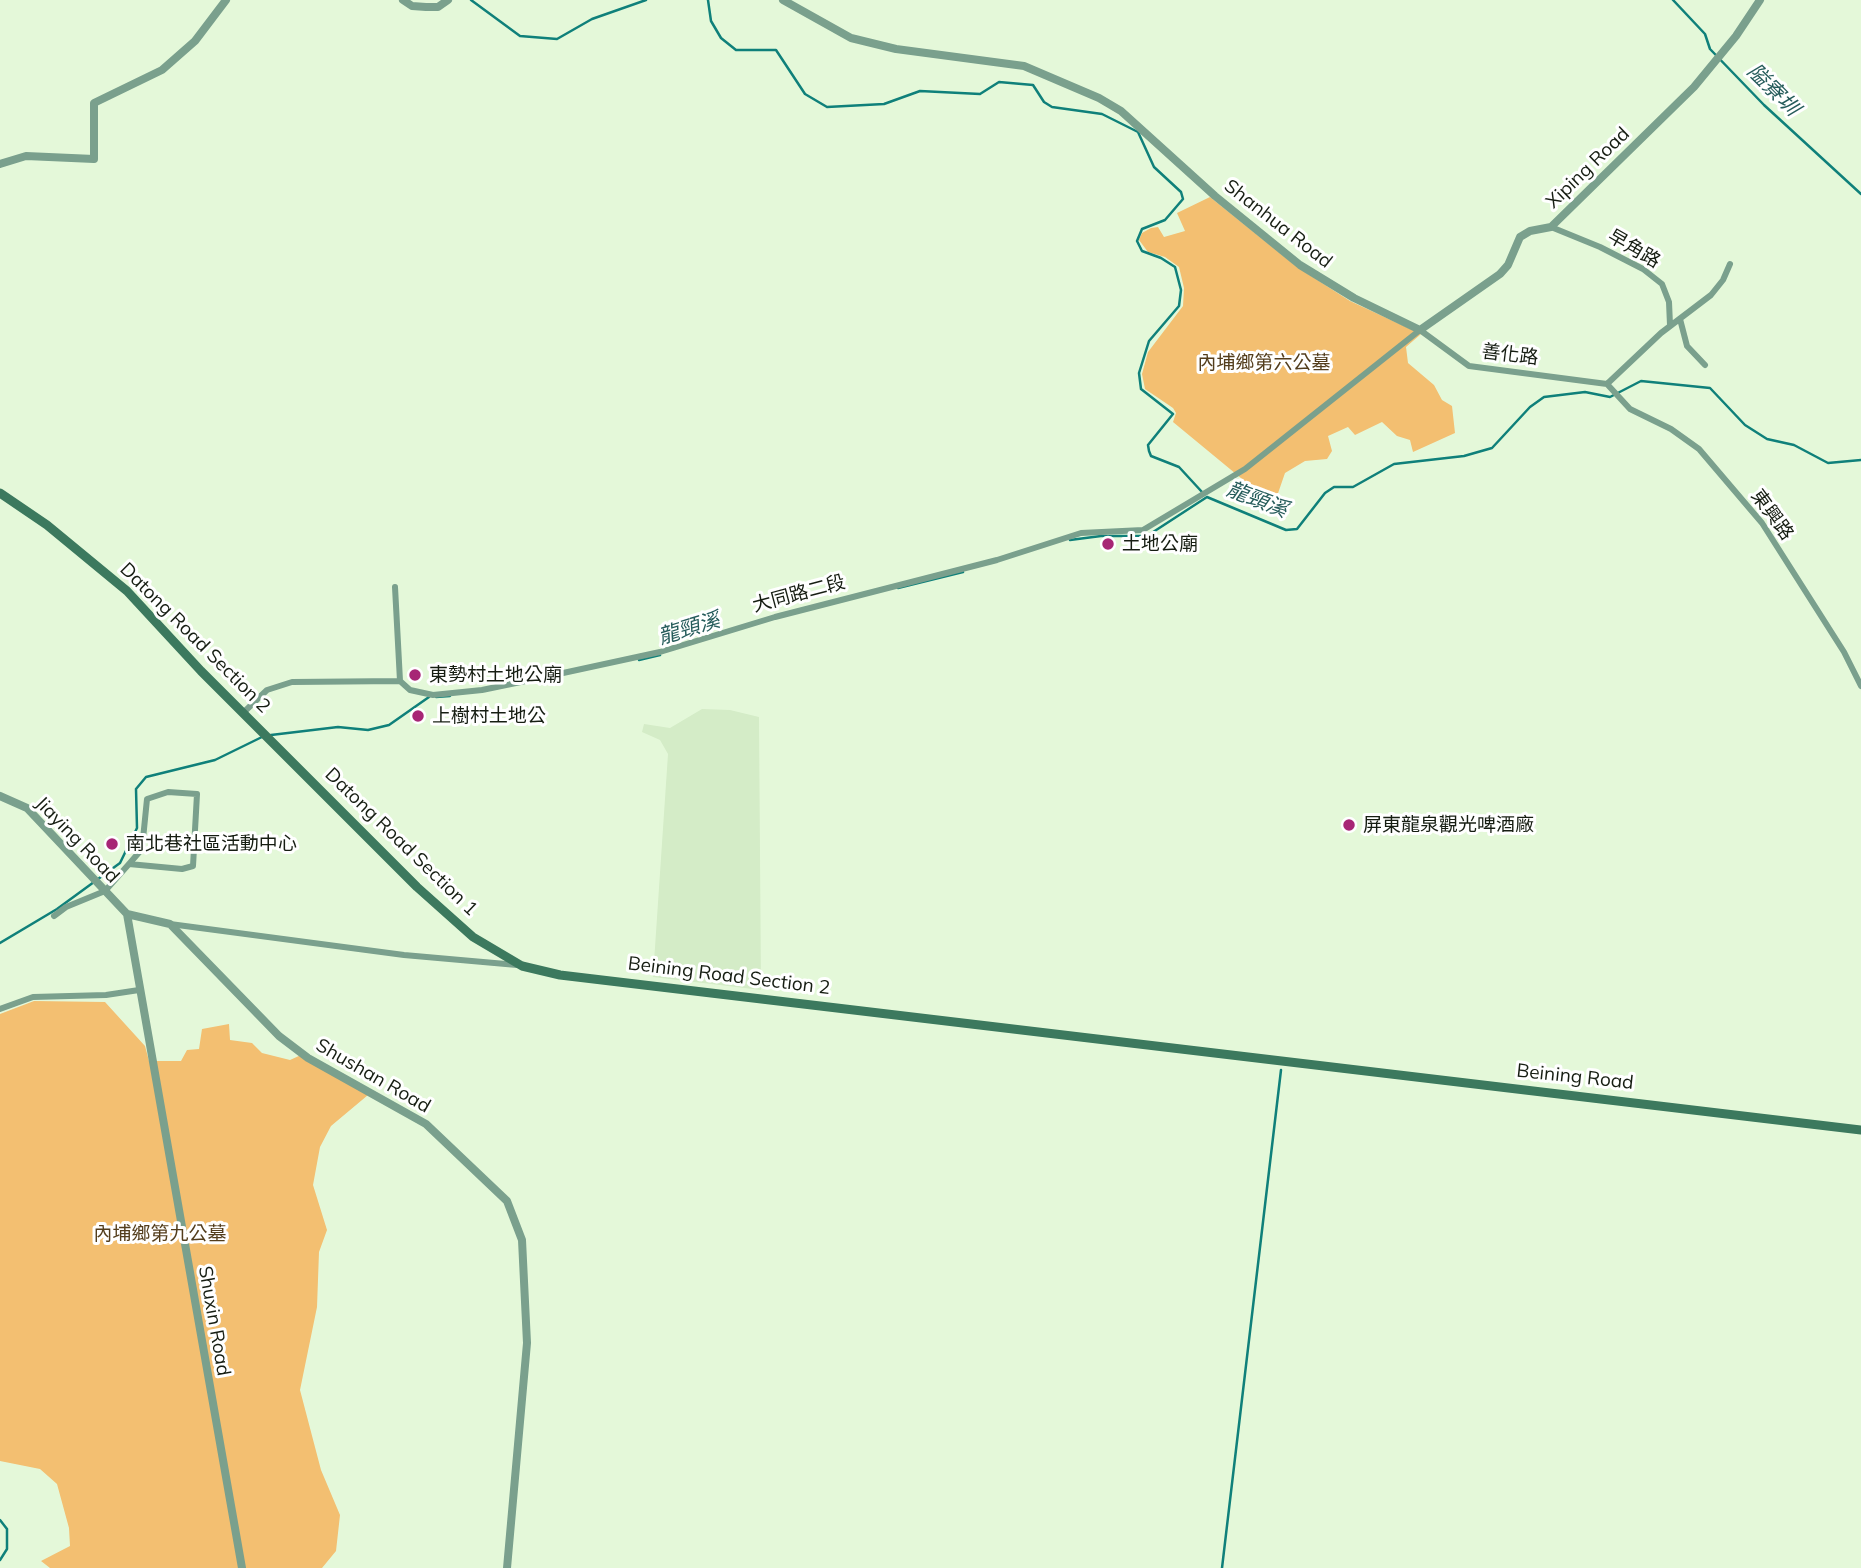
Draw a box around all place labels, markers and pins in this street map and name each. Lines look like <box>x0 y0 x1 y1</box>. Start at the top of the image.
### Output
place label: 土地公廟 <box>1122 533 1198 555</box>
marker: 土地公廟 <box>1100 536 1116 552</box>
place label: 東勢村土地公廟 <box>429 664 562 686</box>
marker: 東勢村土地公廟 <box>407 667 423 683</box>
place label: 上樹村土地公 <box>432 705 546 727</box>
marker: 上樹村土地公 <box>410 708 426 724</box>
place label: 屏東龍泉觀光啤酒廠 <box>1363 814 1534 836</box>
marker: 屏東龍泉觀光啤酒廠 <box>1341 817 1357 833</box>
place label: 南北巷社區活動中心 <box>126 833 297 855</box>
marker: 南北巷社區活動中心 <box>104 836 120 852</box>

